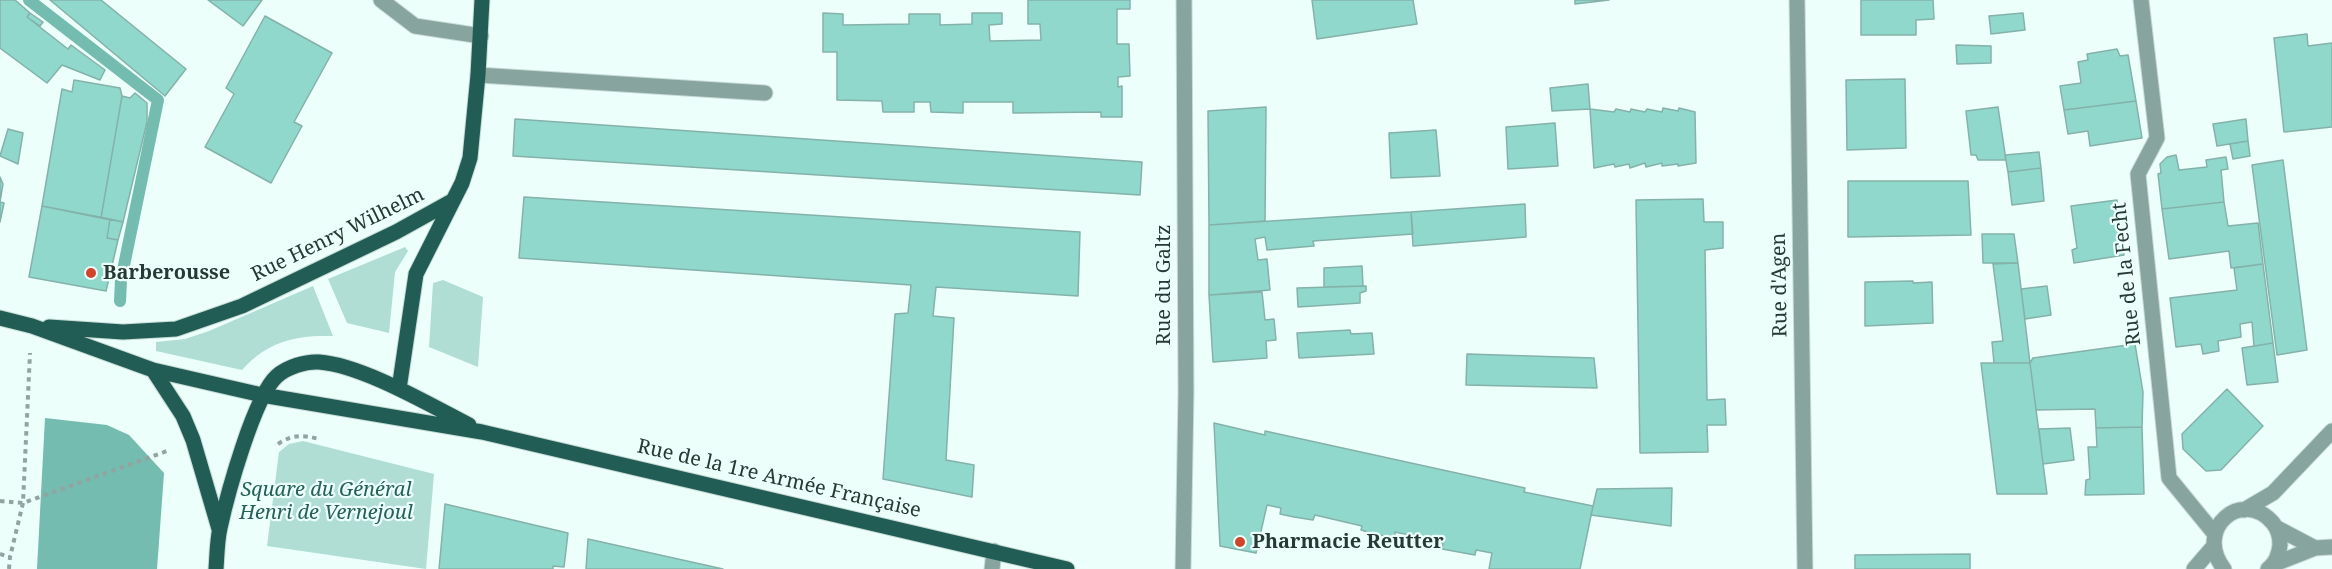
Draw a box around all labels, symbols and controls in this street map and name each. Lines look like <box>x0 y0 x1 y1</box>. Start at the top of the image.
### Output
street label: Rue Henry Wilhelm <box>248 183 428 287</box>
street label: Rue de la Fecht <box>2108 201 2146 347</box>
street label: Rue du Galtz <box>1152 225 1176 345</box>
street label: Rue d'Agen <box>1767 232 1793 338</box>
place label: Barberousse <box>103 261 230 285</box>
marker: Barberousse <box>84 266 98 280</box>
street label: Rue de la 1re Armée Française <box>635 435 923 523</box>
park label: Square du Général Henri de Vernejoul <box>239 478 413 525</box>
place label: Pharmacie Reutter <box>1252 530 1444 554</box>
marker: Pharmacie Reutter <box>1233 535 1247 549</box>

